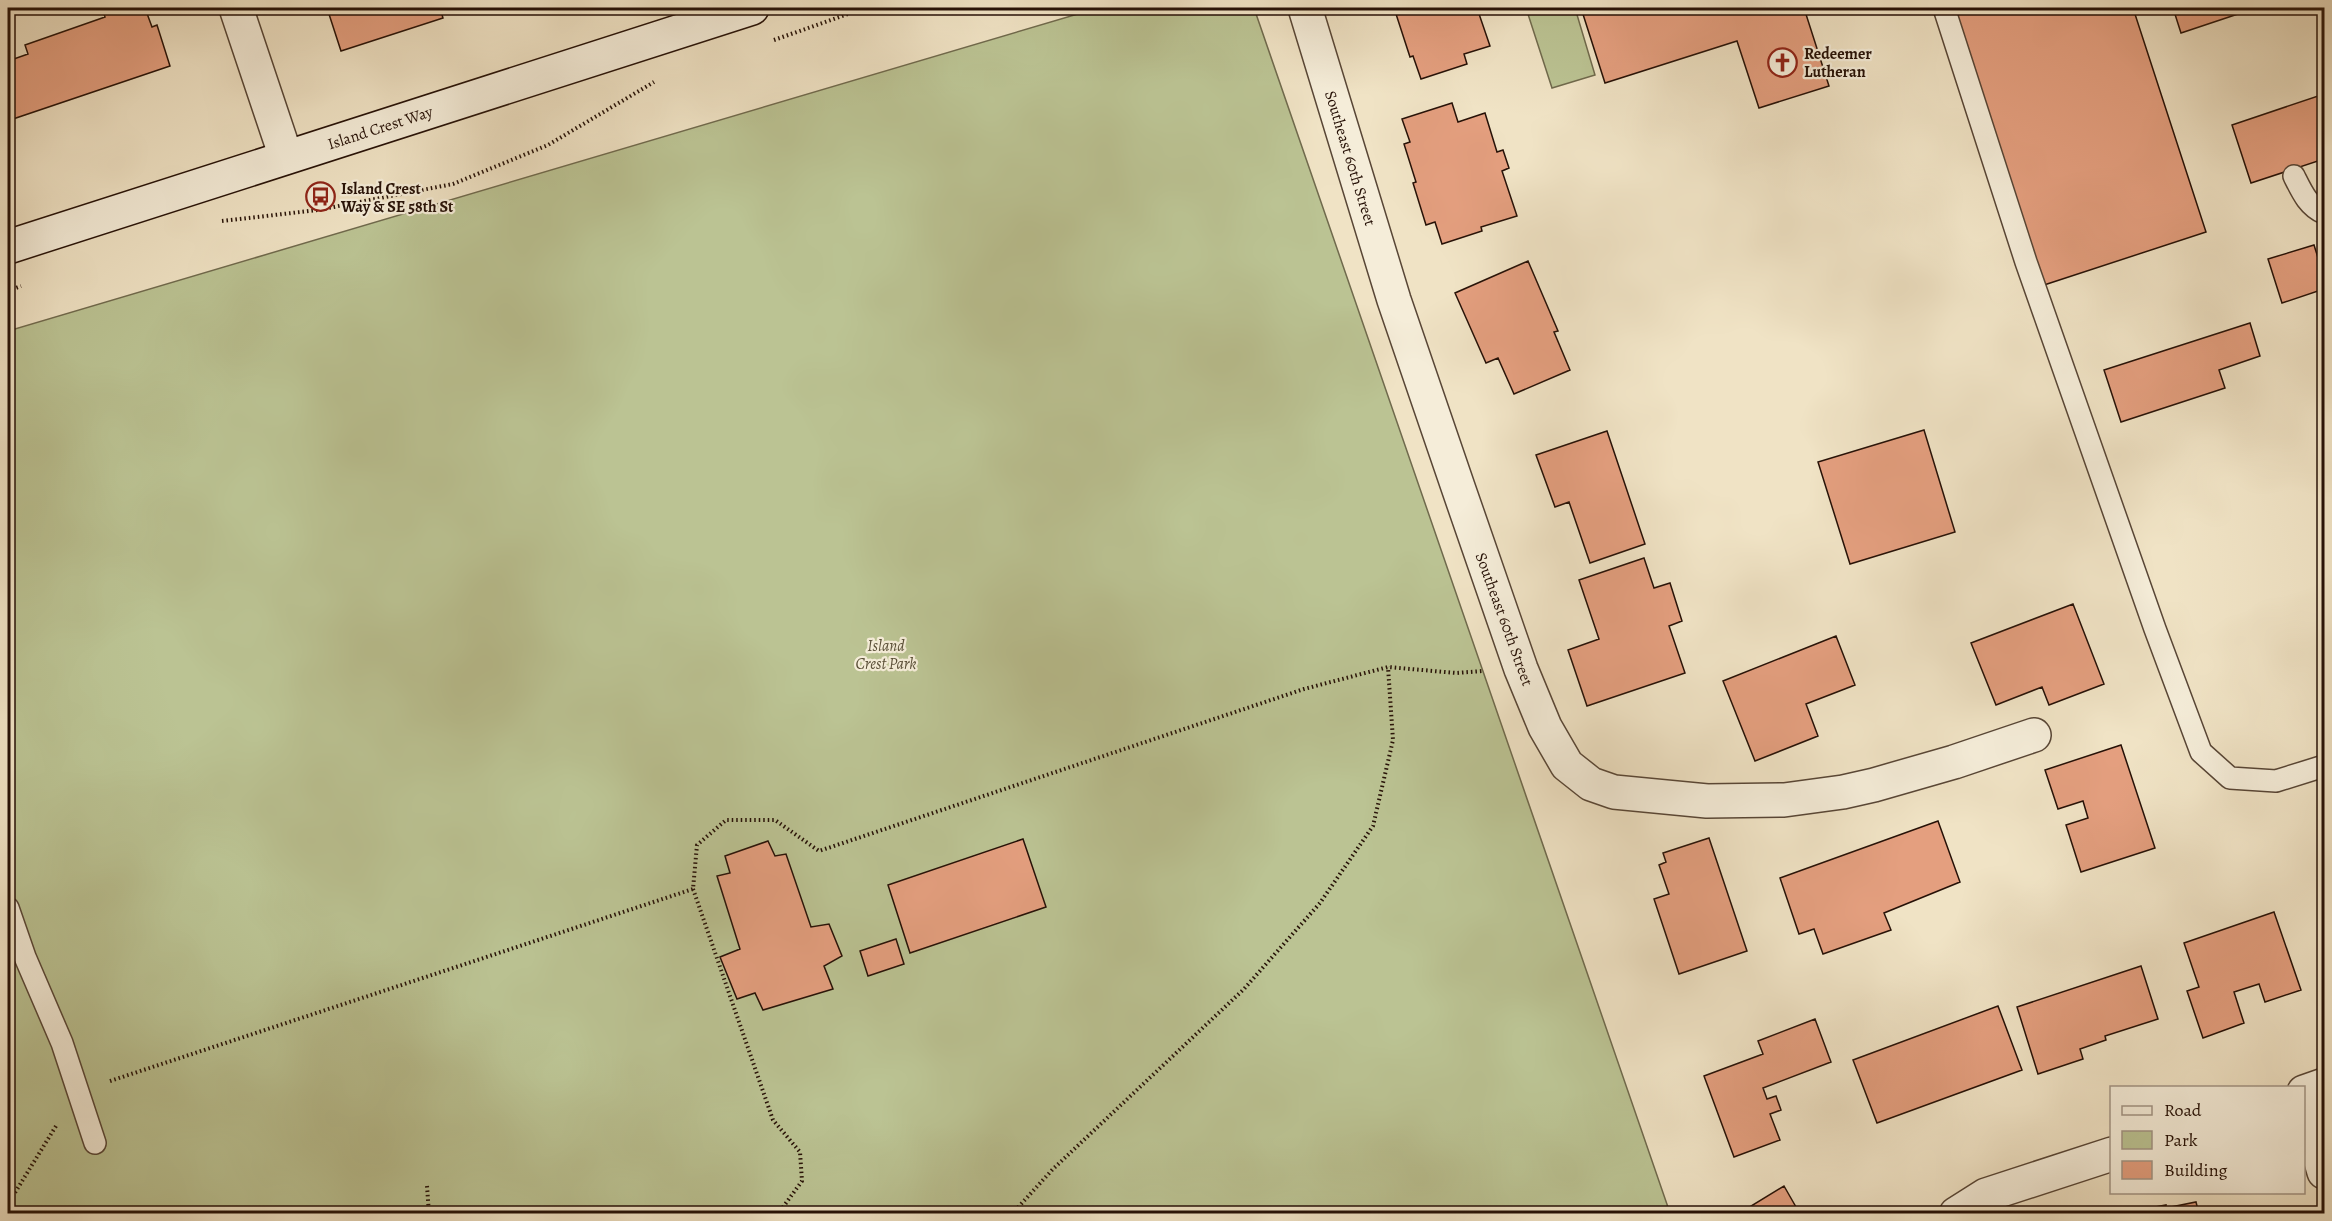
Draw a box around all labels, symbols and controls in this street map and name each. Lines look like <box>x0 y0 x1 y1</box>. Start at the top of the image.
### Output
place label: Redeemer Lutheran <box>1804 43 1872 83</box>
church icon: Redeemer Lutheran <box>1767 46 1799 78</box>
street label: Southeast 60th Street <box>1319 88 1381 229</box>
street label: Island Crest Way <box>325 100 437 155</box>
place label: Island Crest Way & SE 58th St <box>340 178 454 218</box>
bus stop icon: Island Crest Way & SE 58th St <box>304 181 336 213</box>
street label: Southeast 60th Street <box>1470 550 1538 689</box>
park label: Island Crest Park <box>856 635 916 675</box>
legend <box>2110 1086 2305 1194</box>
text: Road <box>2164 1098 2202 1122</box>
text: Park <box>2164 1128 2198 1152</box>
text: Building <box>2164 1158 2228 1182</box>

